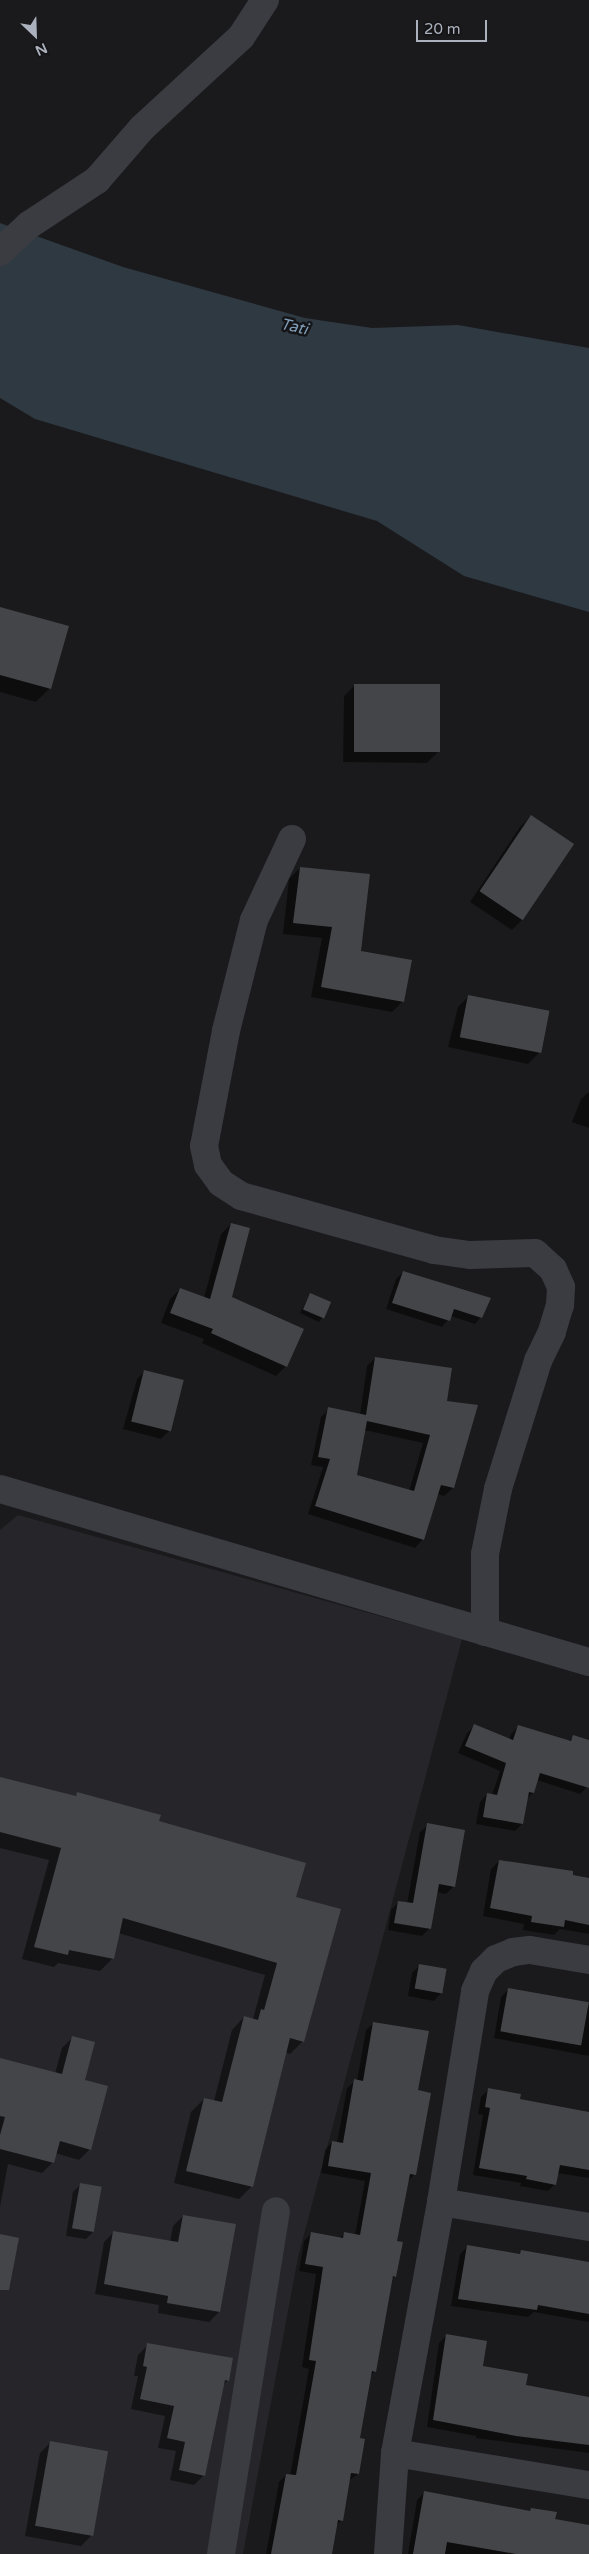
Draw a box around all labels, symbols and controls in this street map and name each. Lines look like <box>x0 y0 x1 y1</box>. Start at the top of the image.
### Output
north arrow <box>10 10 60 60</box>
scale bar <box>419 10 490 42</box>
text: 20 m <box>424 20 461 38</box>
text: N <box>33 39 50 59</box>
water label: Tati <box>279 315 309 339</box>

